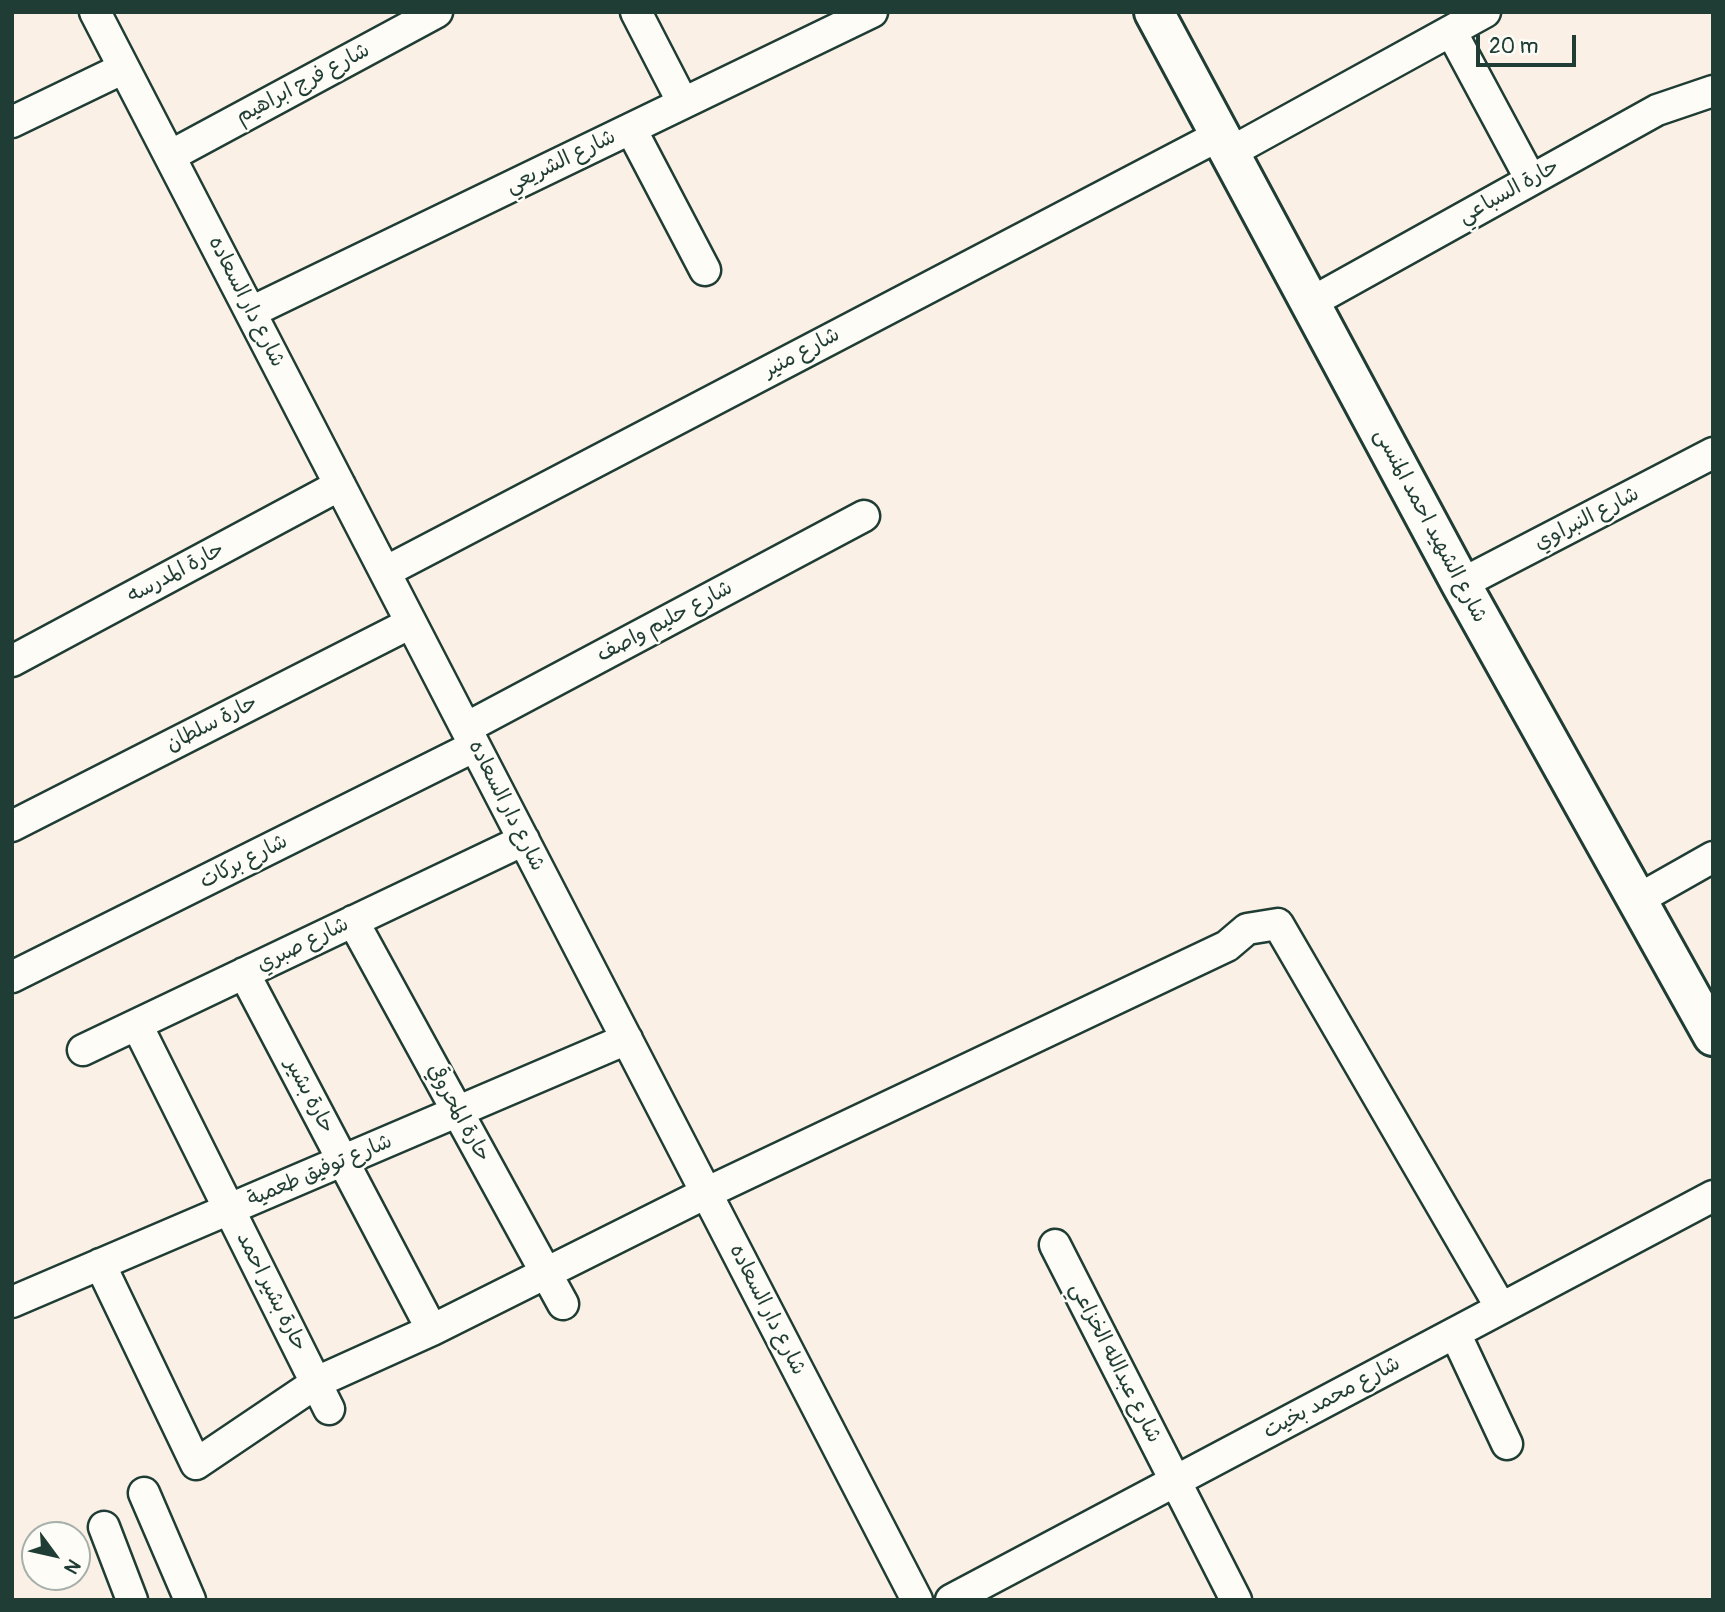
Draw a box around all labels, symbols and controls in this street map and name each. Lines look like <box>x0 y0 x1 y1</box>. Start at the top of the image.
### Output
scale bar <box>1480 21 1580 65</box>
text: 20 m <box>1489 33 1538 60</box>
street label: شارع فرج ابراهيم <box>232 38 374 130</box>
street label: شارع الشريعي <box>502 125 620 199</box>
street label: حارة السباعي <box>1454 154 1564 230</box>
street label: شارع دار السعاده <box>202 232 290 372</box>
street label: شارع منير <box>760 322 844 384</box>
street label: شارع الشهيد احمد المنسى <box>1368 425 1492 627</box>
street label: شارع النبراوي <box>1530 482 1644 556</box>
street label: حارة المدرسه <box>123 537 229 609</box>
street label: شارع حليم واصف <box>593 576 737 668</box>
street label: حارة سلطان <box>162 690 262 758</box>
street label: شارع دار السعاده <box>462 736 550 876</box>
street label: شارع بركات <box>196 829 292 895</box>
street label: شارع صبري <box>253 912 353 978</box>
street label: حارة بشير <box>279 1054 339 1138</box>
street label: حارة المحروقي <box>421 1060 495 1166</box>
street label: شارع توفيق طعمية <box>244 1129 396 1213</box>
street label: حارة بشير احمد <box>230 1228 312 1356</box>
street label: شارع دار السعاده <box>723 1240 811 1380</box>
street label: شارع عبدالله الخزاعي <box>1064 1279 1166 1447</box>
street label: شارع محمد بخيت <box>1259 1351 1405 1445</box>
north arrow <box>21 1521 91 1591</box>
text: N <box>58 1554 86 1578</box>

